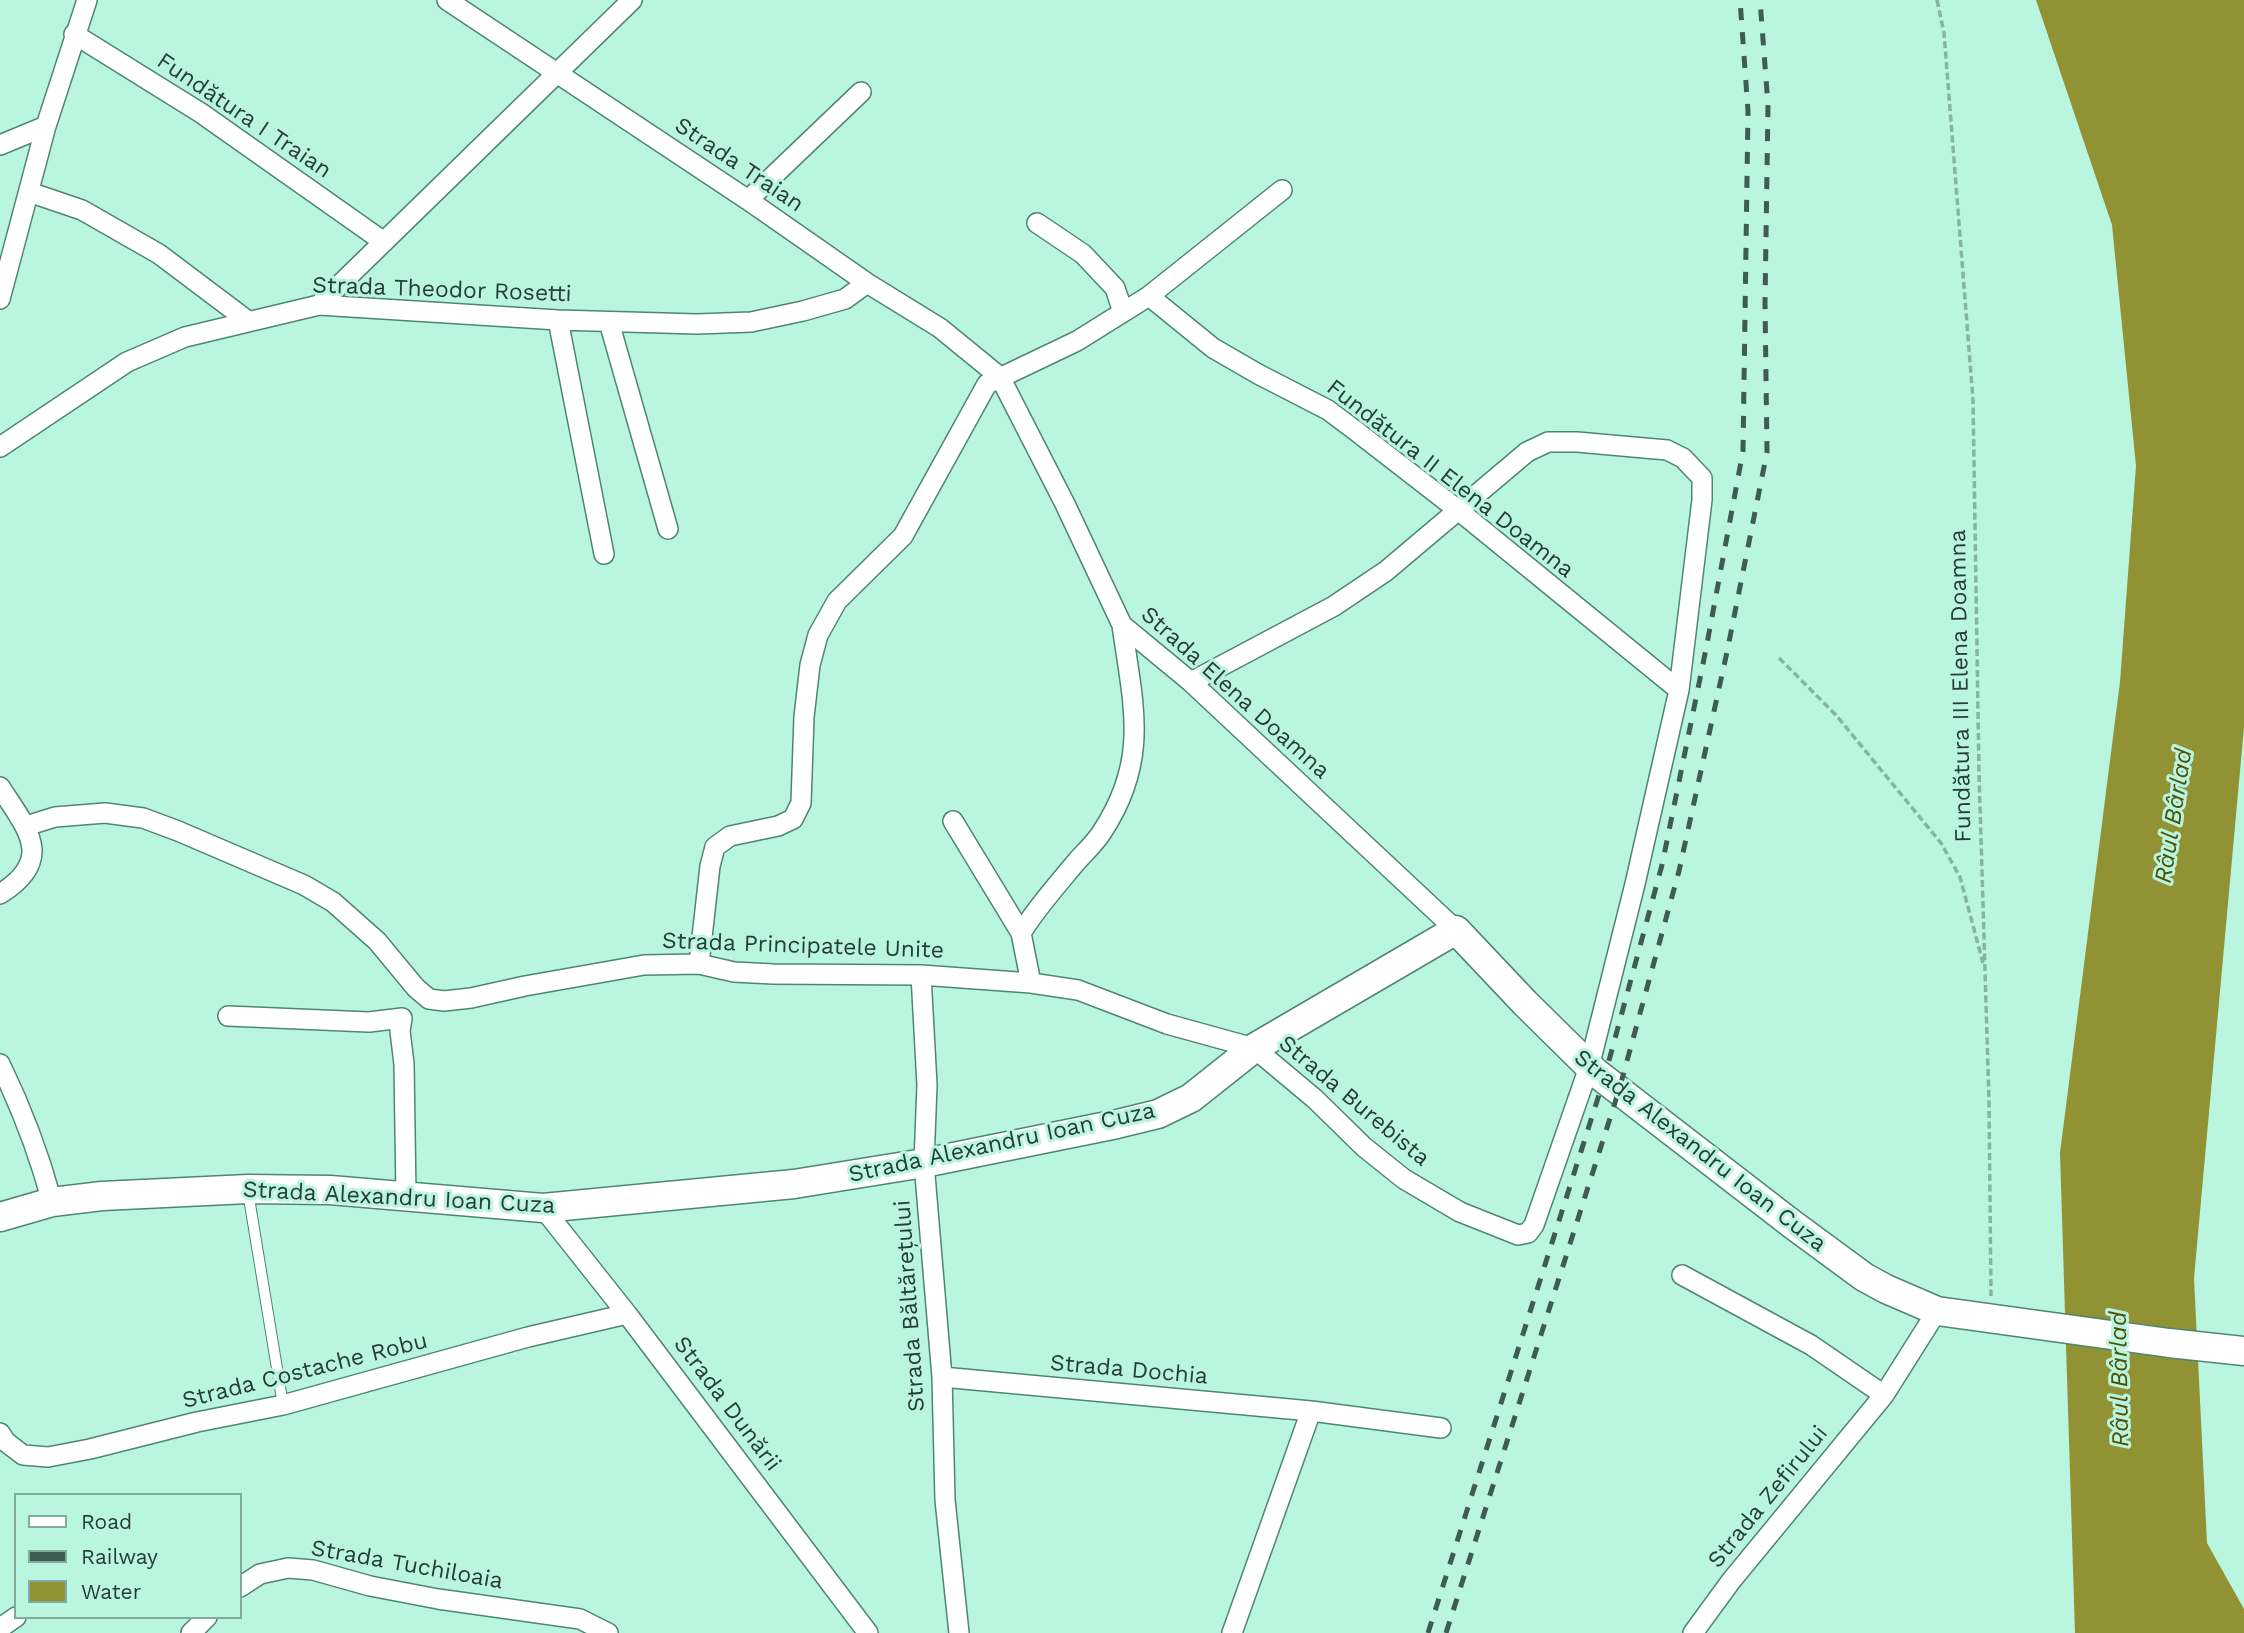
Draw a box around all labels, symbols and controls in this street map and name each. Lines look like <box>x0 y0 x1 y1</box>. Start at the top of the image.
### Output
street label: Fundătura I Traian <box>151 47 337 185</box>
street label: Strada Traian <box>669 112 809 218</box>
street label: Strada Theodor Rosetti <box>312 272 572 308</box>
street label: Fundătura II Elena Doamna <box>1321 374 1579 584</box>
street label: Fundătura III Elena Doamna <box>1944 529 1978 843</box>
street label: Strada Elena Doamna <box>1135 601 1335 785</box>
water label: Râul Bârlad <box>2149 747 2199 885</box>
street label: Strada Principatele Unite <box>662 927 944 965</box>
street label: Strada Burebista <box>1273 1030 1435 1172</box>
street label: Strada Alexandru Ioan Cuza <box>1568 1044 1832 1258</box>
street label: Strada Alexandru Ioan Cuza <box>846 1097 1158 1189</box>
street label: Strada Alexandru Ioan Cuza <box>242 1176 556 1220</box>
street label: Strada Băltărețului <box>889 1199 931 1413</box>
water label: Râul Bârlad <box>2104 1311 2136 1447</box>
street label: Strada Costache Robu <box>180 1327 430 1415</box>
street label: Strada Dunării <box>667 1331 787 1477</box>
street label: Strada Dochia <box>1049 1349 1209 1391</box>
street label: Strada Zefirului <box>1702 1420 1834 1574</box>
legend <box>14 1493 242 1619</box>
text: Road <box>81 1509 132 1534</box>
street label: Strada Tuchiloaia <box>309 1535 505 1595</box>
text: Railway <box>81 1544 158 1569</box>
text: Water <box>81 1579 141 1604</box>

